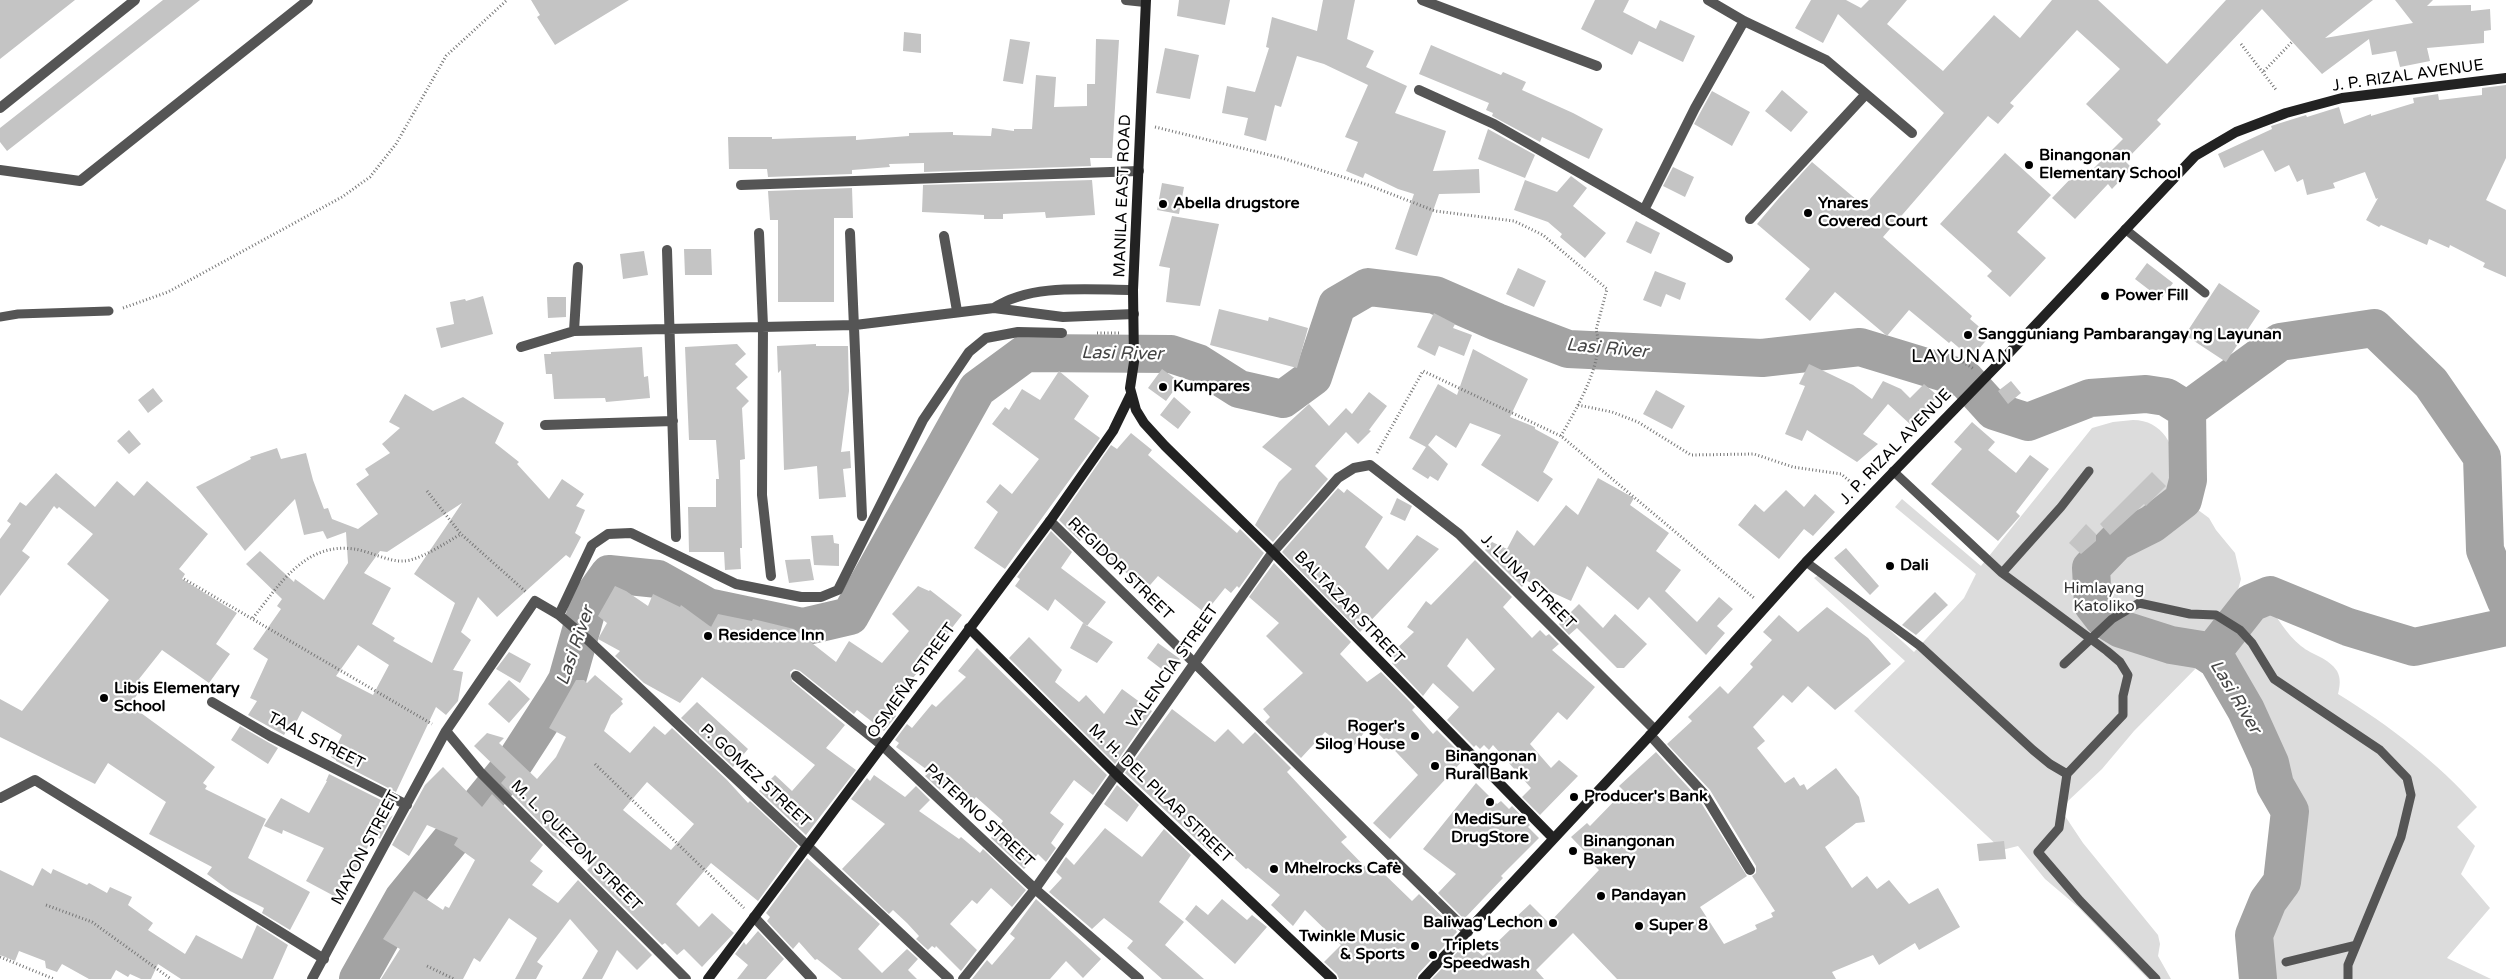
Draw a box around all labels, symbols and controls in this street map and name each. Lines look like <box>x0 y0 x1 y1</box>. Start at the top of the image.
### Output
street label: J. P. RIZAL AVENUE <box>2331 56 2485 96</box>
street label: MANILA EAST ROAD <box>1111 114 1135 278</box>
place label: Binangonan Elementary School <box>2039 146 2181 184</box>
marker: Binangonan Elementary School <box>2023 159 2035 171</box>
place label: Abella drugstore <box>1173 194 1299 214</box>
place label: Ynares Covered Court <box>1818 194 1928 232</box>
marker: Abella drugstore <box>1157 198 1169 210</box>
marker: Ynares Covered Court <box>1802 207 1814 219</box>
place label: Power Fill <box>2115 286 2189 306</box>
marker: Power Fill <box>2099 290 2111 302</box>
place label: Sangguniang Pambarangay ng Layunan <box>1978 325 2282 345</box>
marker: Sangguniang Pambarangay ng Layunan <box>1962 329 1974 341</box>
water label: Lasi River <box>1565 335 1649 363</box>
water label: Lasi River <box>1081 342 1163 366</box>
district label: LAYUNAN <box>1910 346 2014 368</box>
place label: Kumpares <box>1173 377 1250 397</box>
marker: Kumpares <box>1157 381 1169 393</box>
street label: J. P. RIZAL AVENUE <box>1836 385 1956 509</box>
street label: REGIDOR STREET <box>1063 514 1177 624</box>
street label: J. LUNA STREET <box>1477 531 1579 633</box>
street label: BALTAZAR STREET <box>1290 547 1408 669</box>
place label: Dali <box>1900 556 1929 576</box>
marker: Dali <box>1884 560 1896 572</box>
park label: Himlayang Katoliko <box>2064 579 2144 617</box>
street label: VALENCIA STREET <box>1123 601 1223 733</box>
water label: Lasi River <box>552 604 600 688</box>
street label: OSMEÑA STREET <box>864 620 960 742</box>
place label: Residence Inn <box>718 626 825 646</box>
marker: Residence Inn <box>702 630 714 642</box>
water label: Lasi River <box>2205 656 2265 738</box>
place label: Libis Elementary School <box>114 679 239 717</box>
marker: Libis Elementary School <box>98 692 110 704</box>
street label: TAAL STREET <box>264 708 368 774</box>
place label: Roger's Silog House <box>1315 717 1405 755</box>
street label: P. GOMEZ STREET <box>696 720 814 832</box>
street label: M. H. DEL PILAR STREET <box>1084 720 1236 868</box>
marker: Roger's Silog House <box>1409 730 1421 742</box>
place label: Binangonan Rural Bank <box>1445 747 1537 785</box>
street label: PATERNO STREET <box>920 760 1038 872</box>
marker: Binangonan Rural Bank <box>1429 760 1441 772</box>
street label: M. L. QUEZON STREET <box>506 776 646 916</box>
place label: Producer's Bank <box>1584 787 1708 807</box>
street label: MAYON STREET <box>328 788 404 908</box>
marker: Producer's Bank <box>1568 791 1580 803</box>
marker: MediSure DrugStore <box>1484 796 1496 808</box>
place label: MediSure DrugStore <box>1451 810 1529 848</box>
place label: Binangonan Bakery <box>1583 832 1675 870</box>
marker: Binangonan Bakery <box>1567 845 1579 857</box>
place label: Mhelrocks Cafè <box>1284 859 1401 879</box>
marker: Mhelrocks Cafè <box>1268 863 1280 875</box>
place label: Pandayan <box>1611 886 1686 906</box>
marker: Pandayan <box>1595 890 1607 902</box>
place label: Baliwag Lechon <box>1423 913 1543 933</box>
place label: Super 8 <box>1649 916 1708 936</box>
marker: Baliwag Lechon <box>1547 917 1559 929</box>
marker: Super 8 <box>1633 920 1645 932</box>
place label: Twinkle Music & Sports <box>1299 927 1405 965</box>
place label: Triplets Speedwash <box>1443 936 1530 974</box>
marker: Twinkle Music & Sports <box>1409 940 1421 952</box>
marker: Triplets Speedwash <box>1427 949 1439 961</box>

